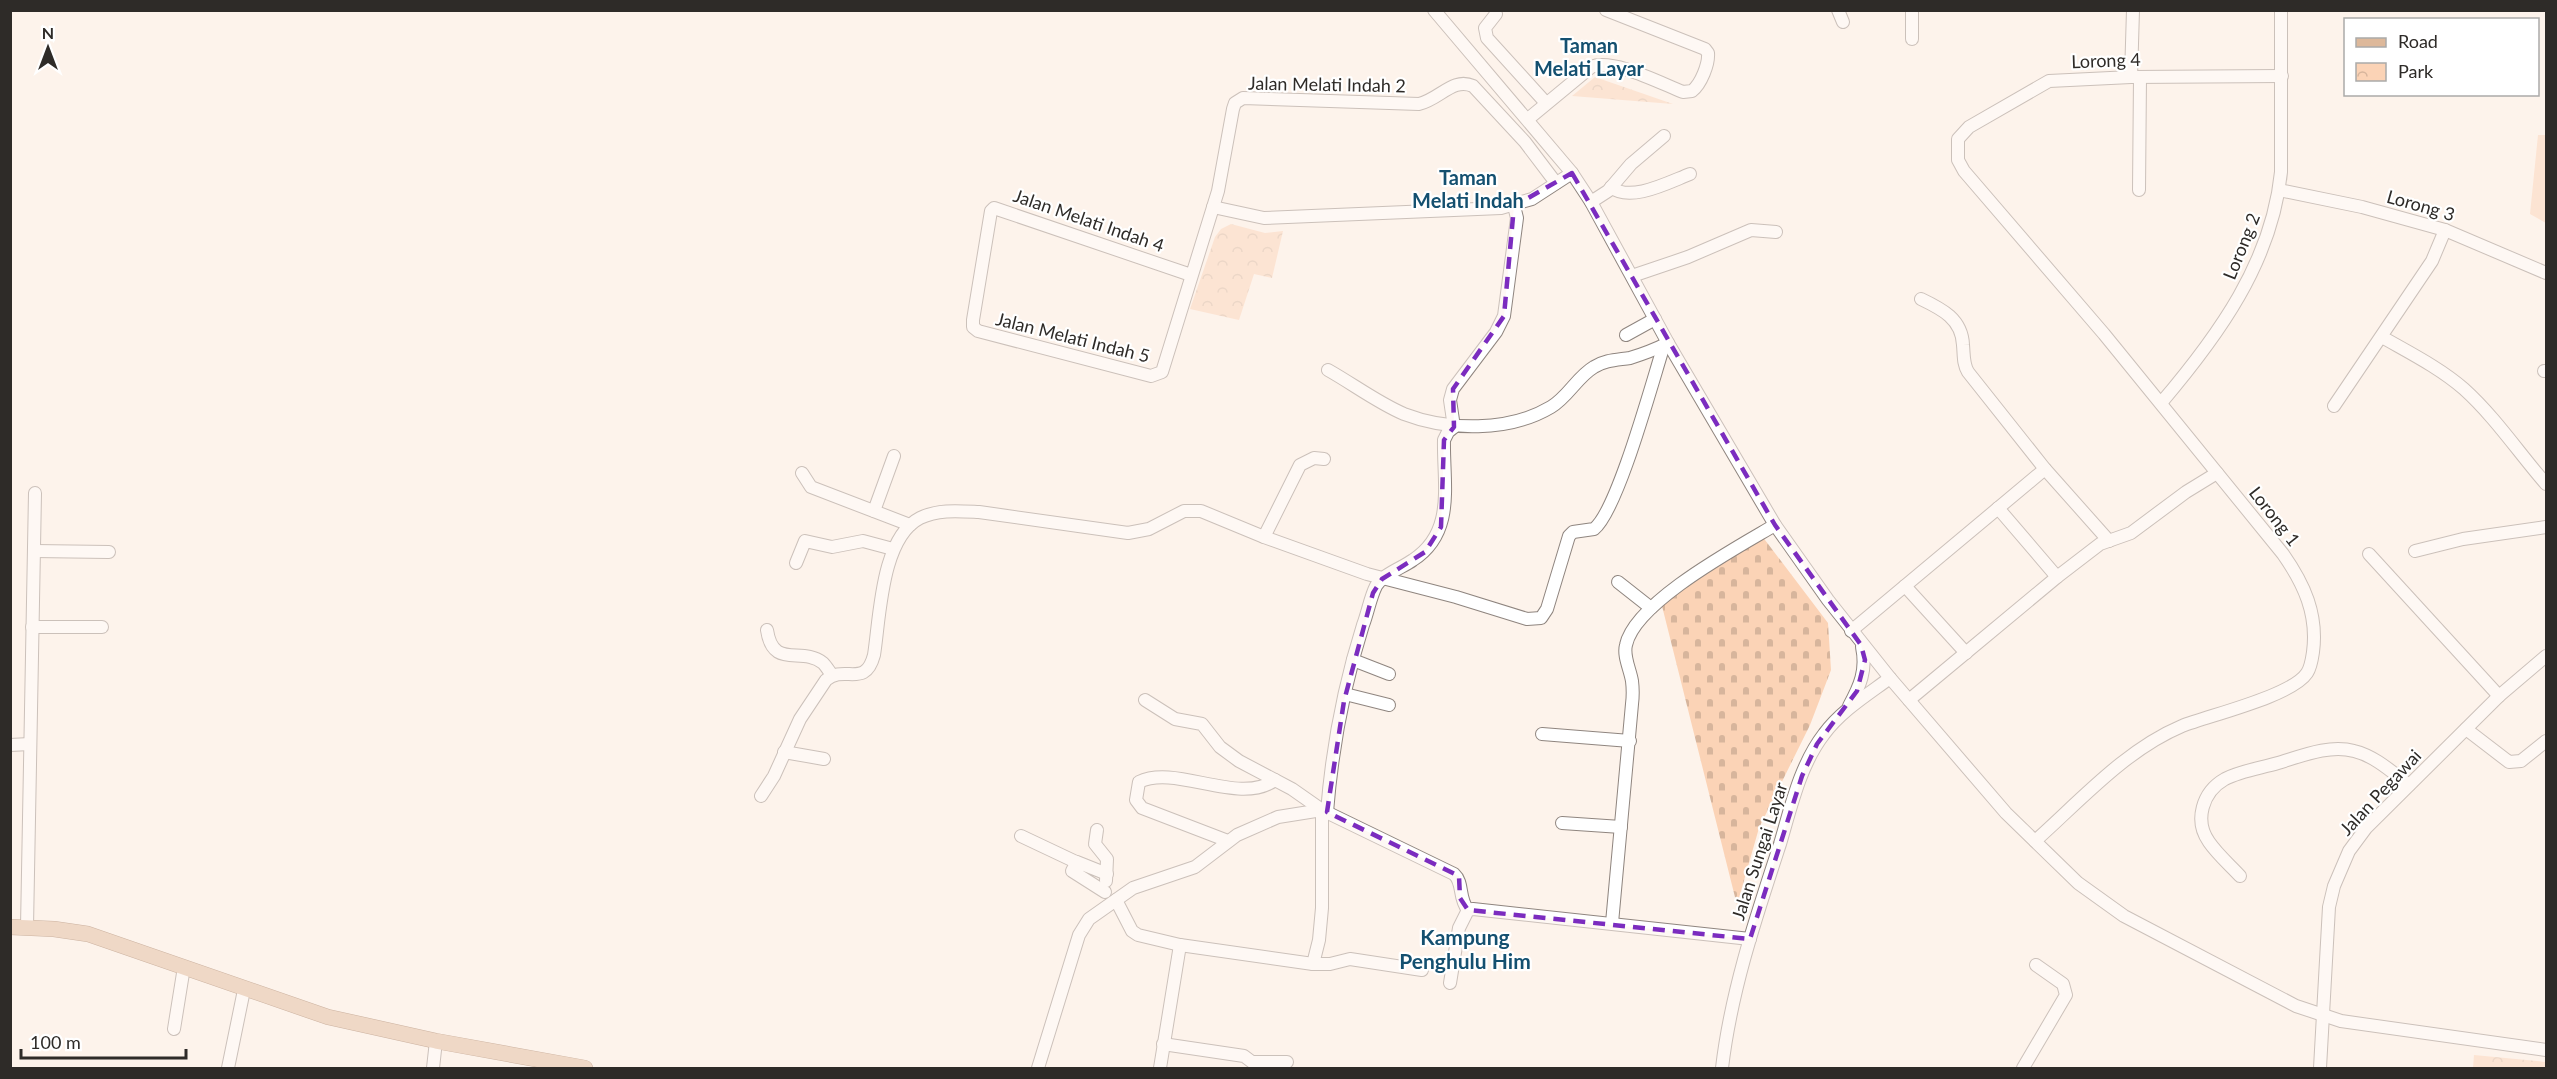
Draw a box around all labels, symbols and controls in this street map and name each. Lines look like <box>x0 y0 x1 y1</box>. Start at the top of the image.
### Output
north arrow <box>18 18 78 78</box>
legend <box>2344 18 2539 96</box>
text: N <box>42 23 54 42</box>
text: Road <box>2398 30 2438 52</box>
district label: Taman Melati Layar <box>1534 33 1645 80</box>
street label: Lorong 4 <box>2071 48 2141 72</box>
text: Park <box>2398 60 2434 82</box>
street label: Jalan Melati Indah 2 <box>1248 72 1406 96</box>
district label: Taman Melati Indah <box>1412 165 1524 212</box>
street label: Jalan Melati Indah 4 <box>1011 184 1167 256</box>
street label: Lorong 3 <box>2384 185 2458 225</box>
street label: Lorong 2 <box>2218 210 2264 282</box>
street label: Jalan Melati Indah 5 <box>994 307 1152 367</box>
street label: Lorong 1 <box>2245 482 2305 550</box>
street label: Jalan Pegawai <box>2335 744 2425 840</box>
street label: Jalan Sungai Layar <box>1726 779 1792 923</box>
district label: Kampung Penghulu Him <box>1399 924 1531 973</box>
scale bar <box>21 1022 186 1060</box>
text: 100 m <box>30 1031 81 1053</box>

